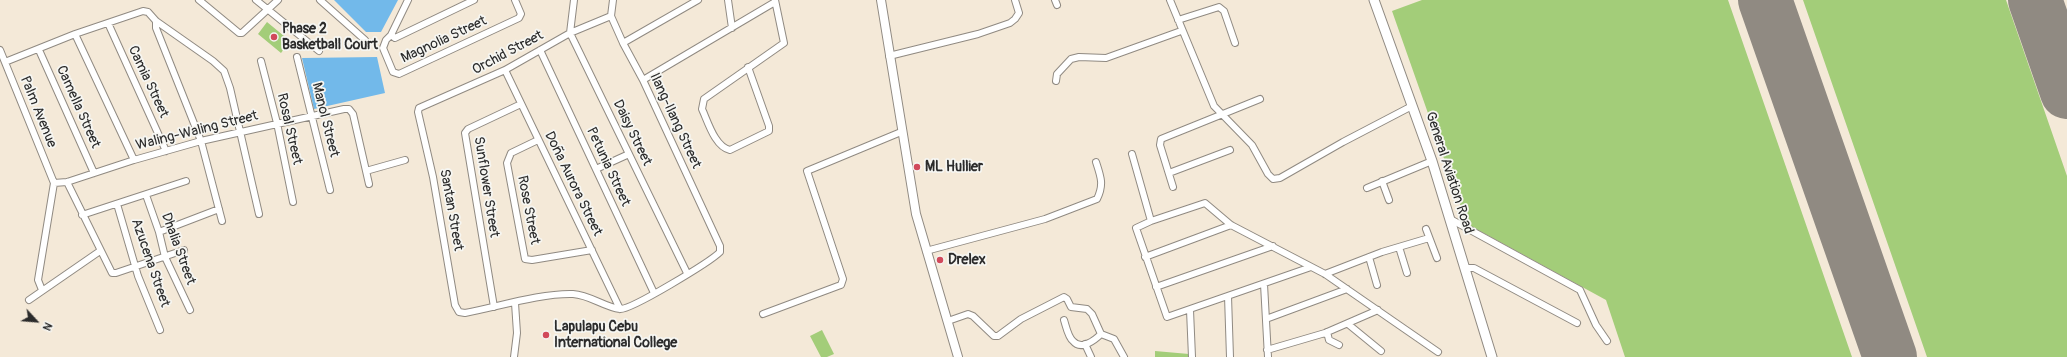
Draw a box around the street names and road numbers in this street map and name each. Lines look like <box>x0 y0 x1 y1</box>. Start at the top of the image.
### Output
street label: Magnolia Street <box>398 13 490 67</box>
street label: Orchid Street <box>470 27 546 79</box>
street label: Camia Street <box>124 43 172 121</box>
street label: Camella Street <box>52 63 104 151</box>
street label: Ilang-Ilang Street <box>645 70 705 172</box>
street label: Palm Avenue <box>16 74 60 150</box>
street label: Manol Street <box>308 81 342 159</box>
street label: Rosal Street <box>273 92 305 166</box>
street label: Daisy Street <box>609 97 655 169</box>
street label: Waling-Waling Street <box>134 108 260 154</box>
street label: General Aviation Road <box>1421 110 1477 236</box>
street label: Petunia Street <box>582 125 634 209</box>
street label: Doña Aurora Street <box>540 129 606 239</box>
street label: Sunflower Street <box>470 135 502 239</box>
street label: Santan Street <box>436 168 466 252</box>
street label: Rose Street <box>513 174 543 246</box>
street label: Dhalia Street <box>157 211 199 287</box>
street label: Azucena Street <box>127 217 173 309</box>

